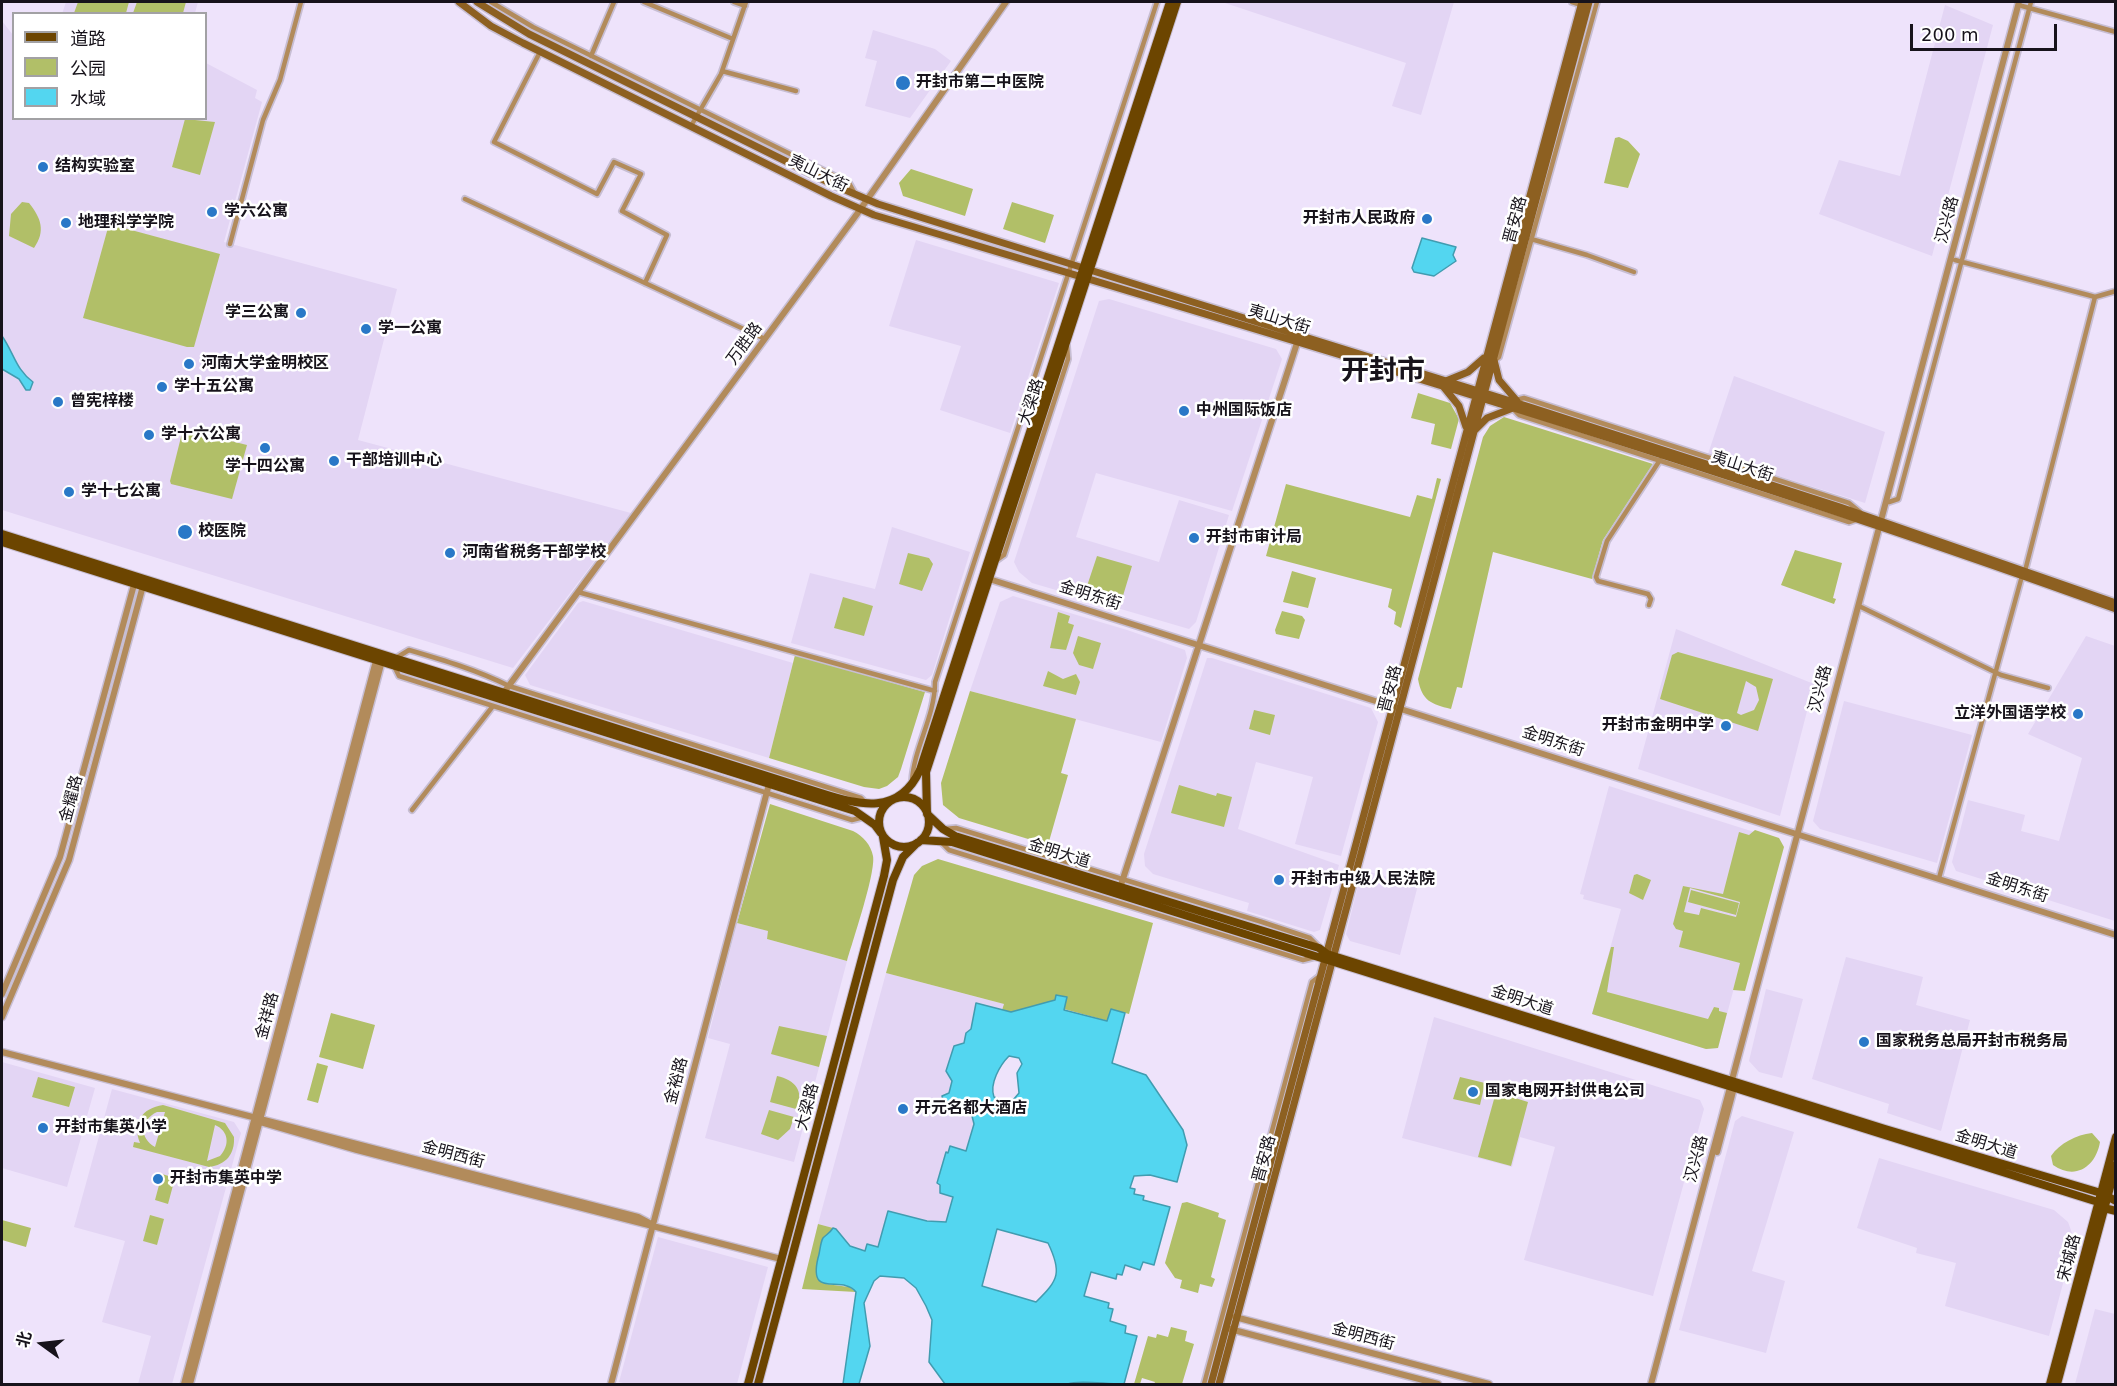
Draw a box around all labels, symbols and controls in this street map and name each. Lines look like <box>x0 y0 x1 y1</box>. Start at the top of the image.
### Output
legend <box>12 12 207 120</box>
scale bar <box>1913 12 2060 50</box>
text: 200 m <box>1921 24 1979 45</box>
text: 道路 <box>70 28 106 49</box>
text: 公园 <box>70 58 106 79</box>
place label: 开封市第二中医院 <box>916 73 1044 93</box>
marker: 开封市第二中医院 <box>894 74 912 92</box>
text: 水域 <box>70 88 106 109</box>
street label: 夷山大街 <box>785 151 851 197</box>
place label: 结构实验室 <box>55 157 135 177</box>
marker: 结构实验室 <box>36 160 50 174</box>
street label: 晋安路 <box>1501 194 1531 246</box>
street label: 汉兴路 <box>1933 194 1963 246</box>
place label: 学六公寓 <box>224 202 288 222</box>
marker: 学六公寓 <box>205 205 219 219</box>
place label: 开封市人民政府 <box>1303 209 1415 229</box>
marker: 开封市人民政府 <box>1420 212 1434 226</box>
place label: 地理科学学院 <box>78 213 174 233</box>
marker: 地理科学学院 <box>59 216 73 230</box>
street label: 夷山大街 <box>1246 301 1312 339</box>
place label: 学三公寓 <box>225 303 289 323</box>
marker: 学三公寓 <box>294 306 308 320</box>
place label: 学一公寓 <box>378 319 442 339</box>
street label: 万胜路 <box>723 319 767 369</box>
marker: 学一公寓 <box>359 322 373 336</box>
place label: 河南大学金明校区 <box>201 354 329 374</box>
district label: 开封市 <box>1341 356 1425 390</box>
marker: 河南大学金明校区 <box>182 357 196 371</box>
street label: 大梁路 <box>1015 376 1049 428</box>
place label: 学十五公寓 <box>174 377 254 397</box>
marker: 学十五公寓 <box>155 380 169 394</box>
place label: 曾宪梓楼 <box>70 392 134 412</box>
marker: 曾宪梓楼 <box>51 395 65 409</box>
place label: 中州国际饭店 <box>1196 401 1292 421</box>
marker: 中州国际饭店 <box>1177 404 1191 418</box>
place label: 学十六公寓 <box>161 425 241 445</box>
marker: 学十六公寓 <box>142 428 156 442</box>
marker: 学十四公寓 <box>258 441 272 455</box>
street label: 夷山大街 <box>1709 448 1775 486</box>
place label: 干部培训中心 <box>346 451 442 471</box>
marker: 干部培训中心 <box>327 454 341 468</box>
place label: 学十四公寓 <box>225 457 305 477</box>
place label: 学十七公寓 <box>81 482 161 502</box>
marker: 学十七公寓 <box>62 485 76 499</box>
place label: 校医院 <box>198 522 246 542</box>
marker: 校医院 <box>176 523 194 541</box>
place label: 开封市审计局 <box>1206 528 1302 548</box>
marker: 开封市审计局 <box>1187 531 1201 545</box>
place label: 河南省税务干部学校 <box>462 543 606 563</box>
marker: 河南省税务干部学校 <box>443 546 457 560</box>
street label: 金明东街 <box>1057 577 1123 615</box>
street label: 晋安路 <box>1376 663 1406 715</box>
street label: 汉兴路 <box>1806 663 1836 715</box>
place label: 立洋外国语学校 <box>1954 704 2066 724</box>
marker: 立洋外国语学校 <box>2071 707 2085 721</box>
place label: 开封市金明中学 <box>1602 716 1714 736</box>
marker: 开封市金明中学 <box>1719 719 1733 733</box>
street label: 金明东街 <box>1520 723 1586 761</box>
street label: 金耀路 <box>57 773 87 825</box>
street label: 金明大道 <box>1026 835 1092 873</box>
street label: 金明东街 <box>1984 869 2050 907</box>
place label: 开封市中级人民法院 <box>1291 870 1435 890</box>
marker: 开封市中级人民法院 <box>1272 873 1286 887</box>
street label: 金明大道 <box>1489 982 1555 1020</box>
street label: 金祥路 <box>253 990 283 1042</box>
place label: 国家税务总局开封市税务局 <box>1876 1032 2068 1052</box>
marker: 国家税务总局开封市税务局 <box>1857 1035 1871 1049</box>
street label: 金裕路 <box>662 1055 692 1107</box>
street label: 大梁路 <box>793 1081 823 1133</box>
place label: 国家电网开封供电公司 <box>1485 1082 1645 1102</box>
marker: 国家电网开封供电公司 <box>1466 1085 1480 1099</box>
place label: 开元名都大酒店 <box>915 1099 1027 1119</box>
marker: 开元名都大酒店 <box>896 1102 910 1116</box>
place label: 开封市集英小学 <box>55 1118 167 1138</box>
marker: 开封市集英小学 <box>36 1121 50 1135</box>
street label: 金明大道 <box>1953 1126 2019 1164</box>
street label: 晋安路 <box>1250 1133 1280 1185</box>
street label: 汉兴路 <box>1682 1133 1712 1185</box>
street label: 金明西街 <box>420 1137 486 1173</box>
place label: 开封市集英中学 <box>170 1169 282 1189</box>
marker: 开封市集英中学 <box>151 1172 165 1186</box>
street label: 宋城路 <box>2055 1232 2085 1284</box>
north arrow <box>12 1314 72 1374</box>
street label: 金明西街 <box>1330 1319 1396 1355</box>
text: 北 <box>13 1329 35 1349</box>

